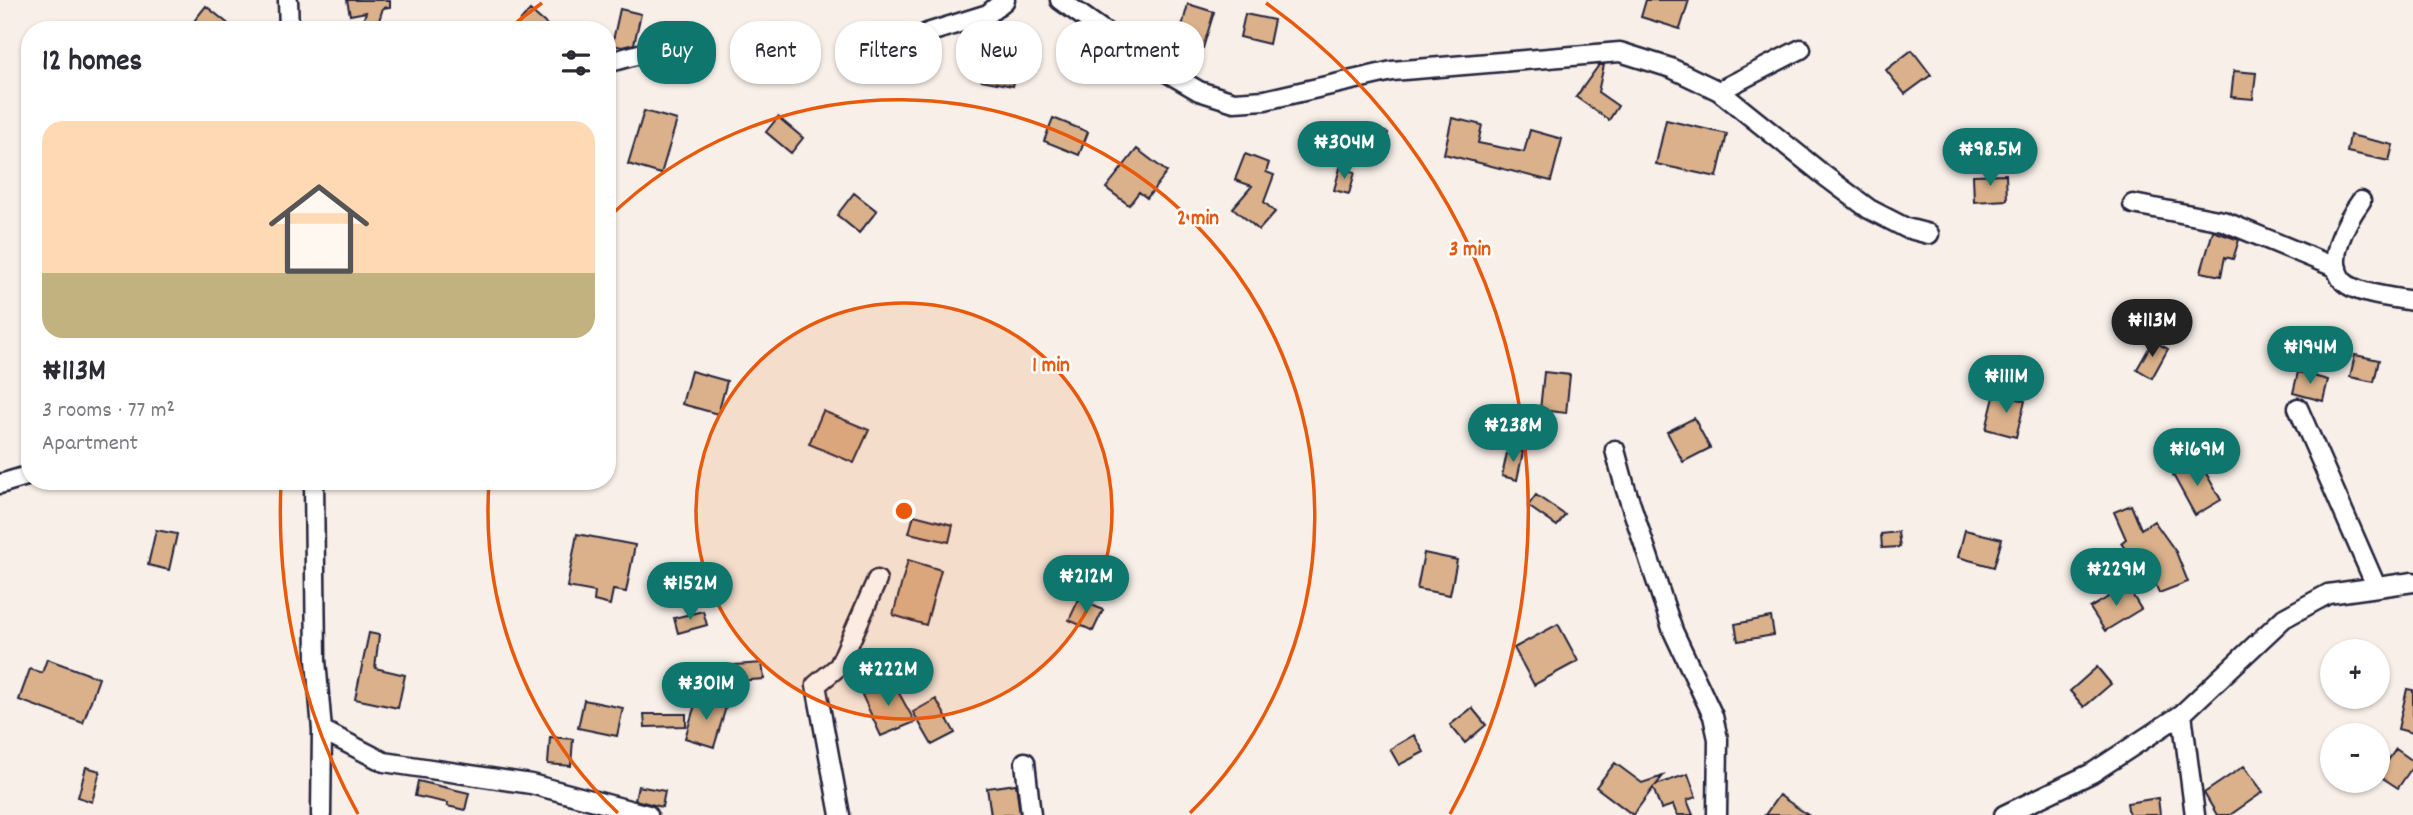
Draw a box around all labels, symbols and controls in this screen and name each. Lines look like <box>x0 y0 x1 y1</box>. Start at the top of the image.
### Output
chip: Buy <box>637 21 716 84</box>
chip: Rent <box>730 21 821 84</box>
chip: Filters <box>835 21 942 84</box>
chip: New <box>956 21 1042 84</box>
chip: Apartment <box>1056 21 1204 84</box>
text: 12 homes <box>42 42 142 85</box>
icon: filters <box>557 44 595 82</box>
pin: ₦304M <box>1295 122 1393 181</box>
text: ₦304M <box>1314 127 1374 160</box>
pin: ₦98.5M <box>1933 128 2047 188</box>
text: ₦98.5M <box>1959 134 2021 167</box>
icon: home <box>256 166 382 292</box>
text: 2 min <box>1177 205 1219 235</box>
text: 3 min <box>1449 236 1491 266</box>
pin: ₦113M <box>2103 300 2201 359</box>
text: ₦113M <box>2128 305 2176 338</box>
pin: ₦194M <box>2261 326 2359 386</box>
text: ₦194M <box>2283 332 2337 365</box>
text: ₦113M <box>42 352 106 395</box>
text: 1 min <box>1032 352 1070 382</box>
pin: ₦111M <box>1957 356 2055 415</box>
text: ₦111M <box>1984 361 2028 394</box>
text: 3 rooms · 77 m² <box>42 395 175 428</box>
pin: ₦238M <box>1464 405 1562 464</box>
text: ₦238M <box>1484 410 1542 443</box>
text: Apartment <box>42 428 138 461</box>
pin: ₦169M <box>2148 428 2246 488</box>
text: ₦169M <box>2169 434 2225 467</box>
centre of rings <box>892 499 916 523</box>
pin: ₦229M <box>2067 548 2165 608</box>
text: ₦229M <box>2086 554 2146 587</box>
pin: ₦212M <box>1037 556 1135 615</box>
text: ₦212M <box>1059 561 1113 594</box>
pin: ₦152M <box>641 562 739 622</box>
text: ₦152M <box>663 568 717 601</box>
map controls <box>2320 639 2390 793</box>
button: + <box>2320 639 2390 709</box>
pin: ₦222M <box>839 648 937 708</box>
text: ₦222M <box>859 654 917 687</box>
pin: ₦301M <box>657 662 755 722</box>
text: ₦301M <box>678 668 734 701</box>
button: − <box>2320 723 2390 793</box>

